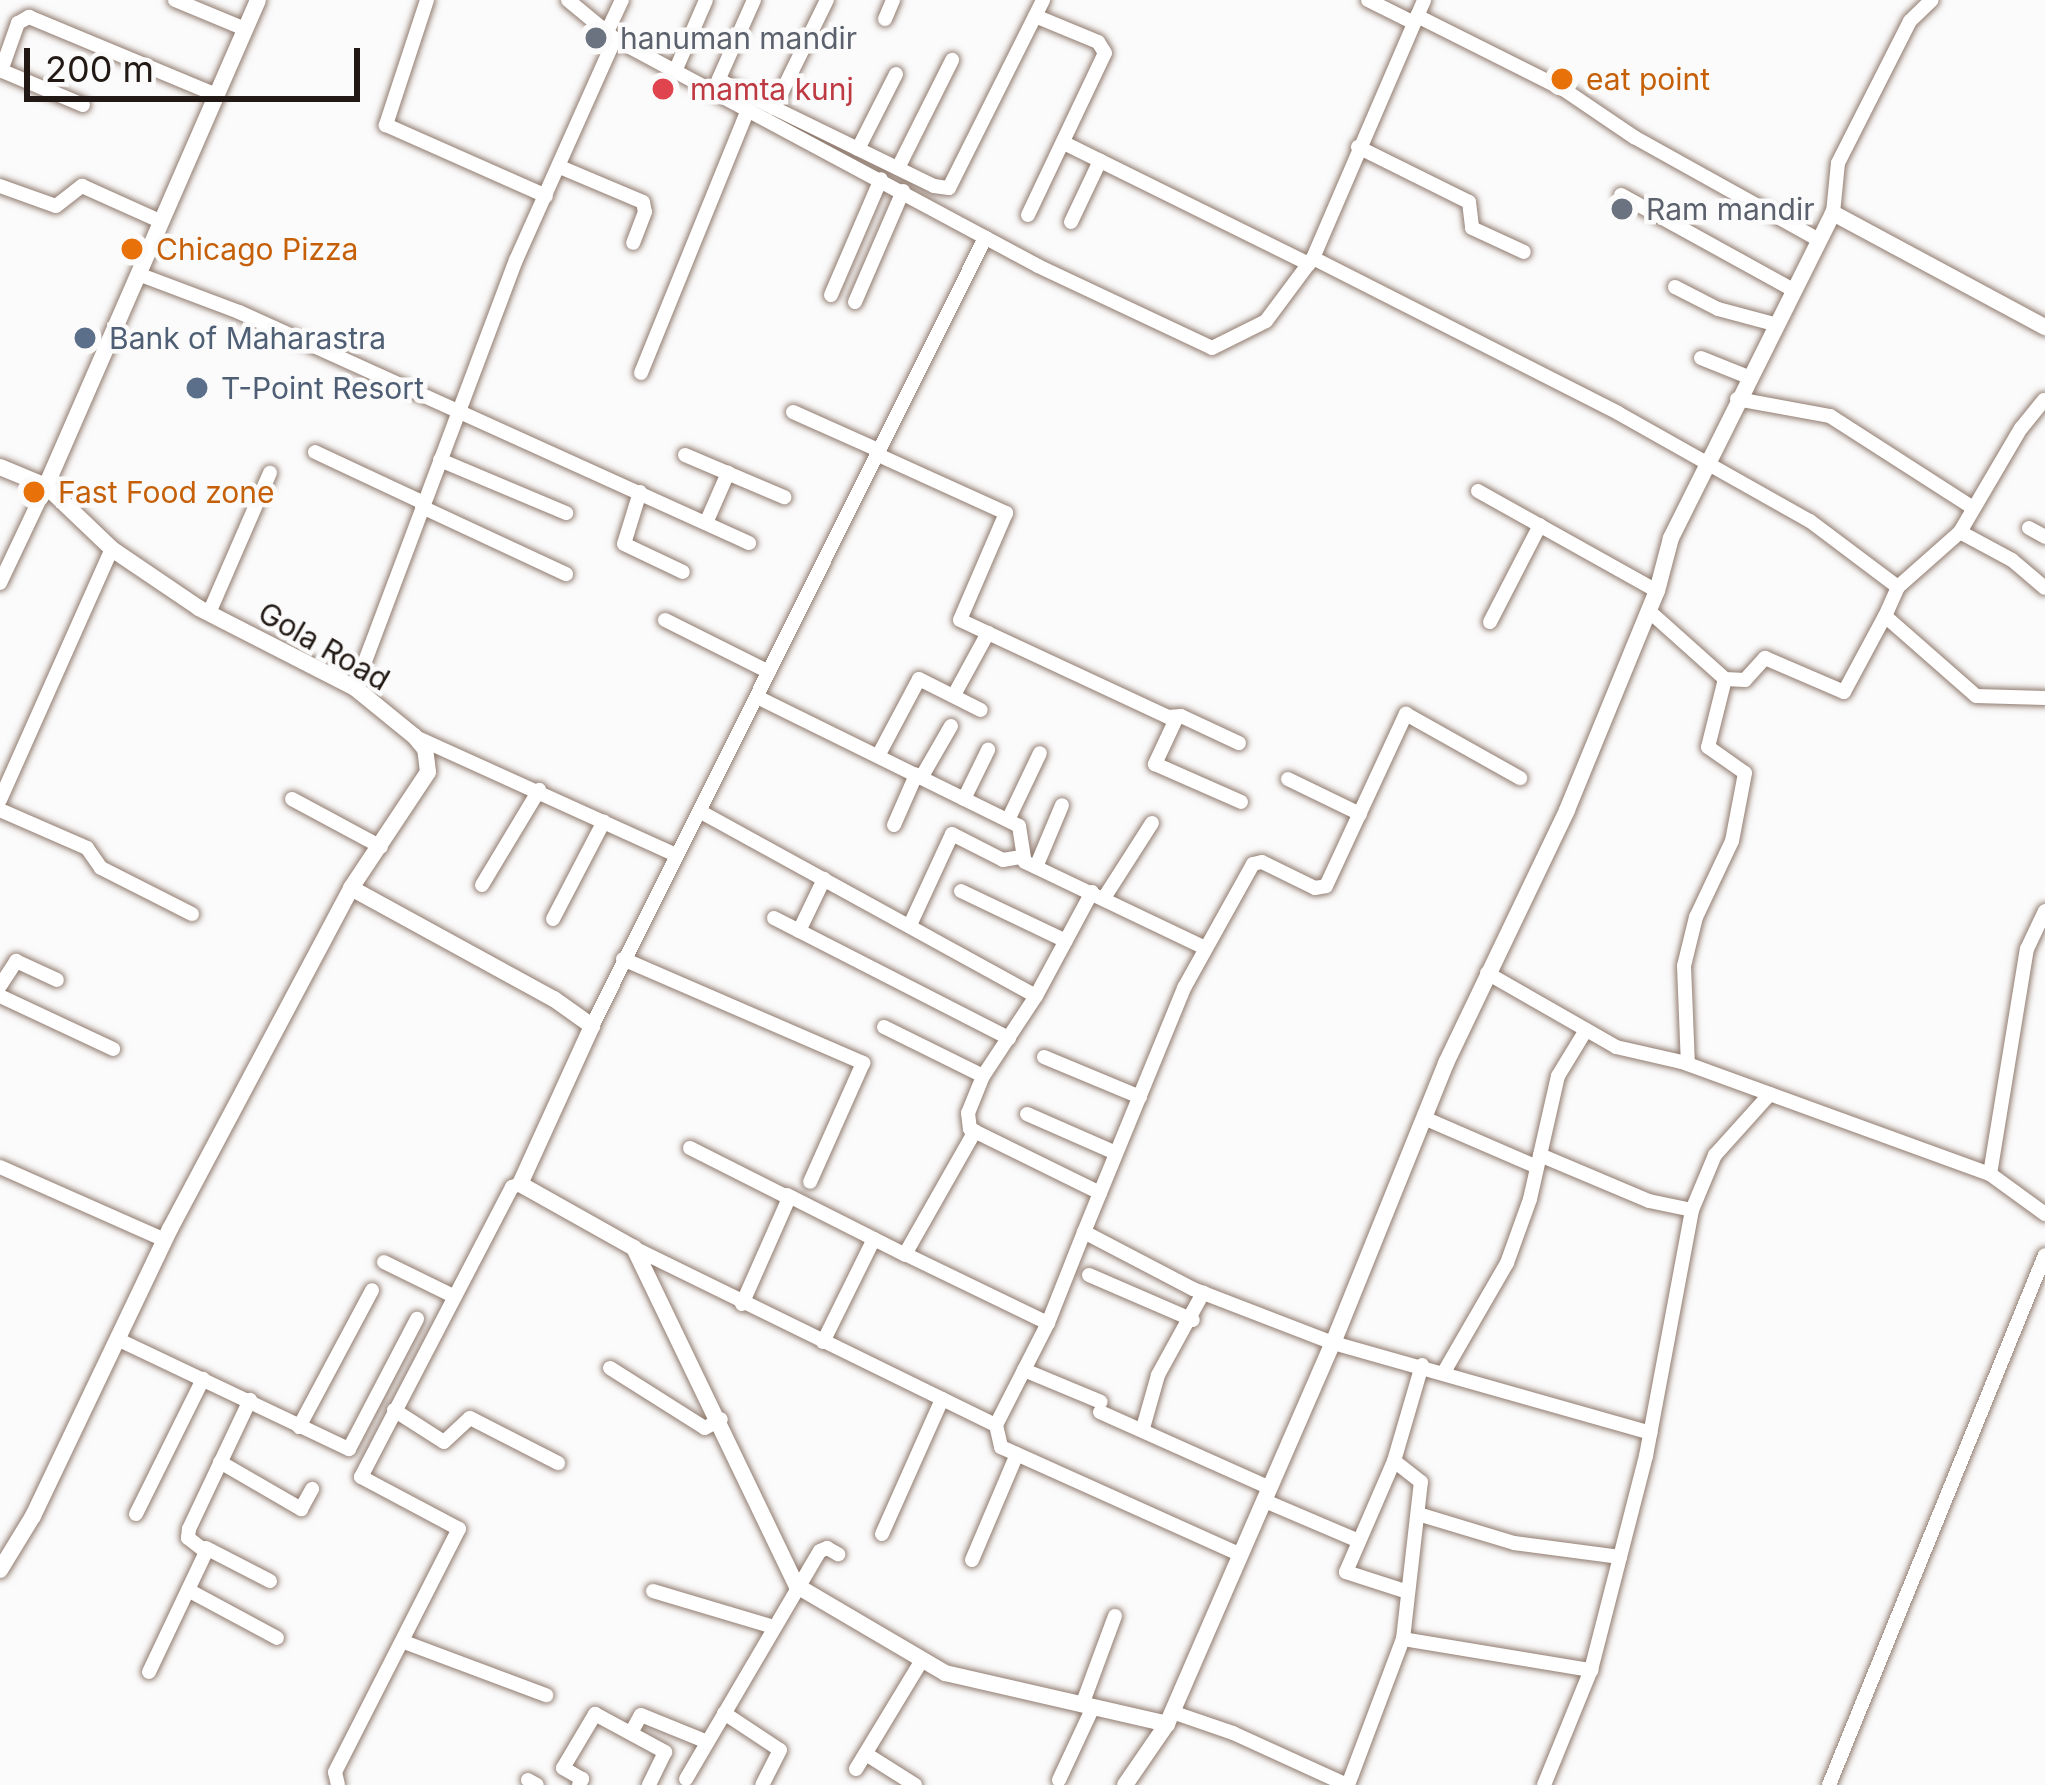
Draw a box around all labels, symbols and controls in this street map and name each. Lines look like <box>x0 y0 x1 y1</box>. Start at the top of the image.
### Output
place label: hanuman mandir <box>620 20 857 56</box>
scale bar <box>30 24 366 98</box>
marker: hanuman mandir <box>583 25 609 51</box>
text: 200 m <box>45 47 154 91</box>
place label: eat point <box>1586 61 1710 97</box>
marker: eat point <box>1549 66 1575 92</box>
place label: mamta kunj <box>690 71 854 107</box>
marker: mamta kunj <box>647 73 679 105</box>
place label: Ram mandir <box>1646 191 1815 227</box>
marker: Ram mandir <box>1609 196 1635 222</box>
place label: Chicago Pizza <box>156 231 358 267</box>
marker: Chicago Pizza <box>119 236 145 262</box>
place label: Bank of Maharastra <box>109 320 386 356</box>
marker: Bank of Maharastra <box>72 325 98 351</box>
place label: T-Point Resort <box>221 370 424 406</box>
marker: T-Point Resort <box>184 375 210 401</box>
place label: Fast Food zone <box>58 474 275 510</box>
marker: Fast Food zone <box>21 479 47 505</box>
street label: Gola Road <box>252 594 396 698</box>

